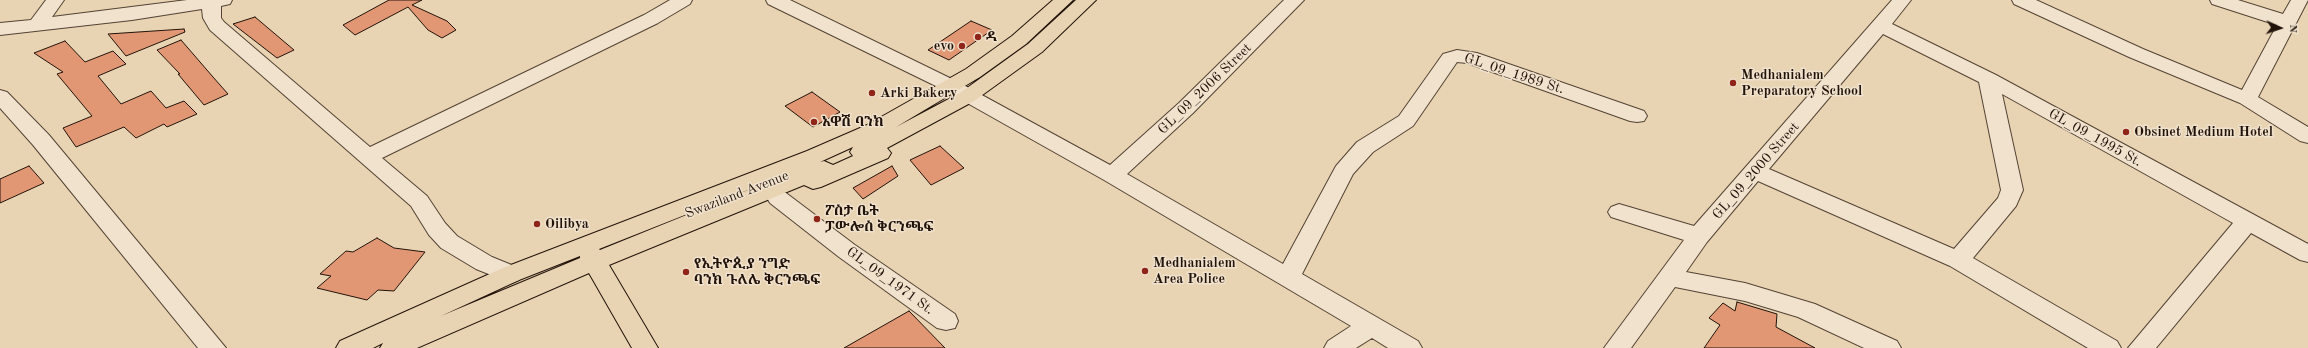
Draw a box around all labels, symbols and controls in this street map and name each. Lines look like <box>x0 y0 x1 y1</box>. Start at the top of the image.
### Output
north arrow <box>2260 8 2300 48</box>
text: N <box>2287 24 2298 33</box>
place label: ዳ <box>986 29 997 45</box>
marker: ዳ <box>973 32 983 42</box>
place label: evo <box>934 38 954 54</box>
street label: GL_09_2006 Street <box>1155 40 1255 138</box>
marker: evo <box>957 41 967 51</box>
street label: GL_09_1989 St. <box>1462 50 1566 98</box>
place label: Medhanialem Preparatory School <box>1741 67 1862 100</box>
marker: Medhanialem Preparatory School <box>1728 78 1738 88</box>
place label: Arki Bakery <box>880 85 957 101</box>
marker: Arki Bakery <box>867 88 877 98</box>
street label: GL_09_1995 St. <box>2045 105 2145 171</box>
place label: አዋሽ ባንክ <box>822 114 884 130</box>
marker: አዋሽ ባንክ <box>809 117 819 127</box>
street label: GL_09_2000 Street <box>1709 119 1803 223</box>
place label: Obsinet Medium Hotel <box>2134 124 2273 140</box>
marker: Obsinet Medium Hotel <box>2121 127 2131 137</box>
street label: Swaziland Avenue <box>683 167 791 223</box>
place label: ፖስታ ቤት ፓውሎስ ቅርንጫፍ <box>825 203 934 236</box>
marker: ፖስታ ቤት ፓውሎስ ቅርንጫፍ <box>812 214 822 224</box>
place label: Oilibya <box>545 216 589 232</box>
marker: Oilibya <box>532 219 542 229</box>
street label: GL_09_1971 St. <box>843 244 937 318</box>
place label: Medhanialem Area Police <box>1153 255 1236 288</box>
place label: የኢትዮጲያ ንግድ ባንክ ጉለሌ ቅርንጫፍ <box>694 256 820 288</box>
marker: Medhanialem Area Police <box>1140 266 1150 276</box>
marker: የኢትዮጲያ ንግድ ባንክ ጉለሌ ቅርንጫፍ <box>681 267 691 277</box>

